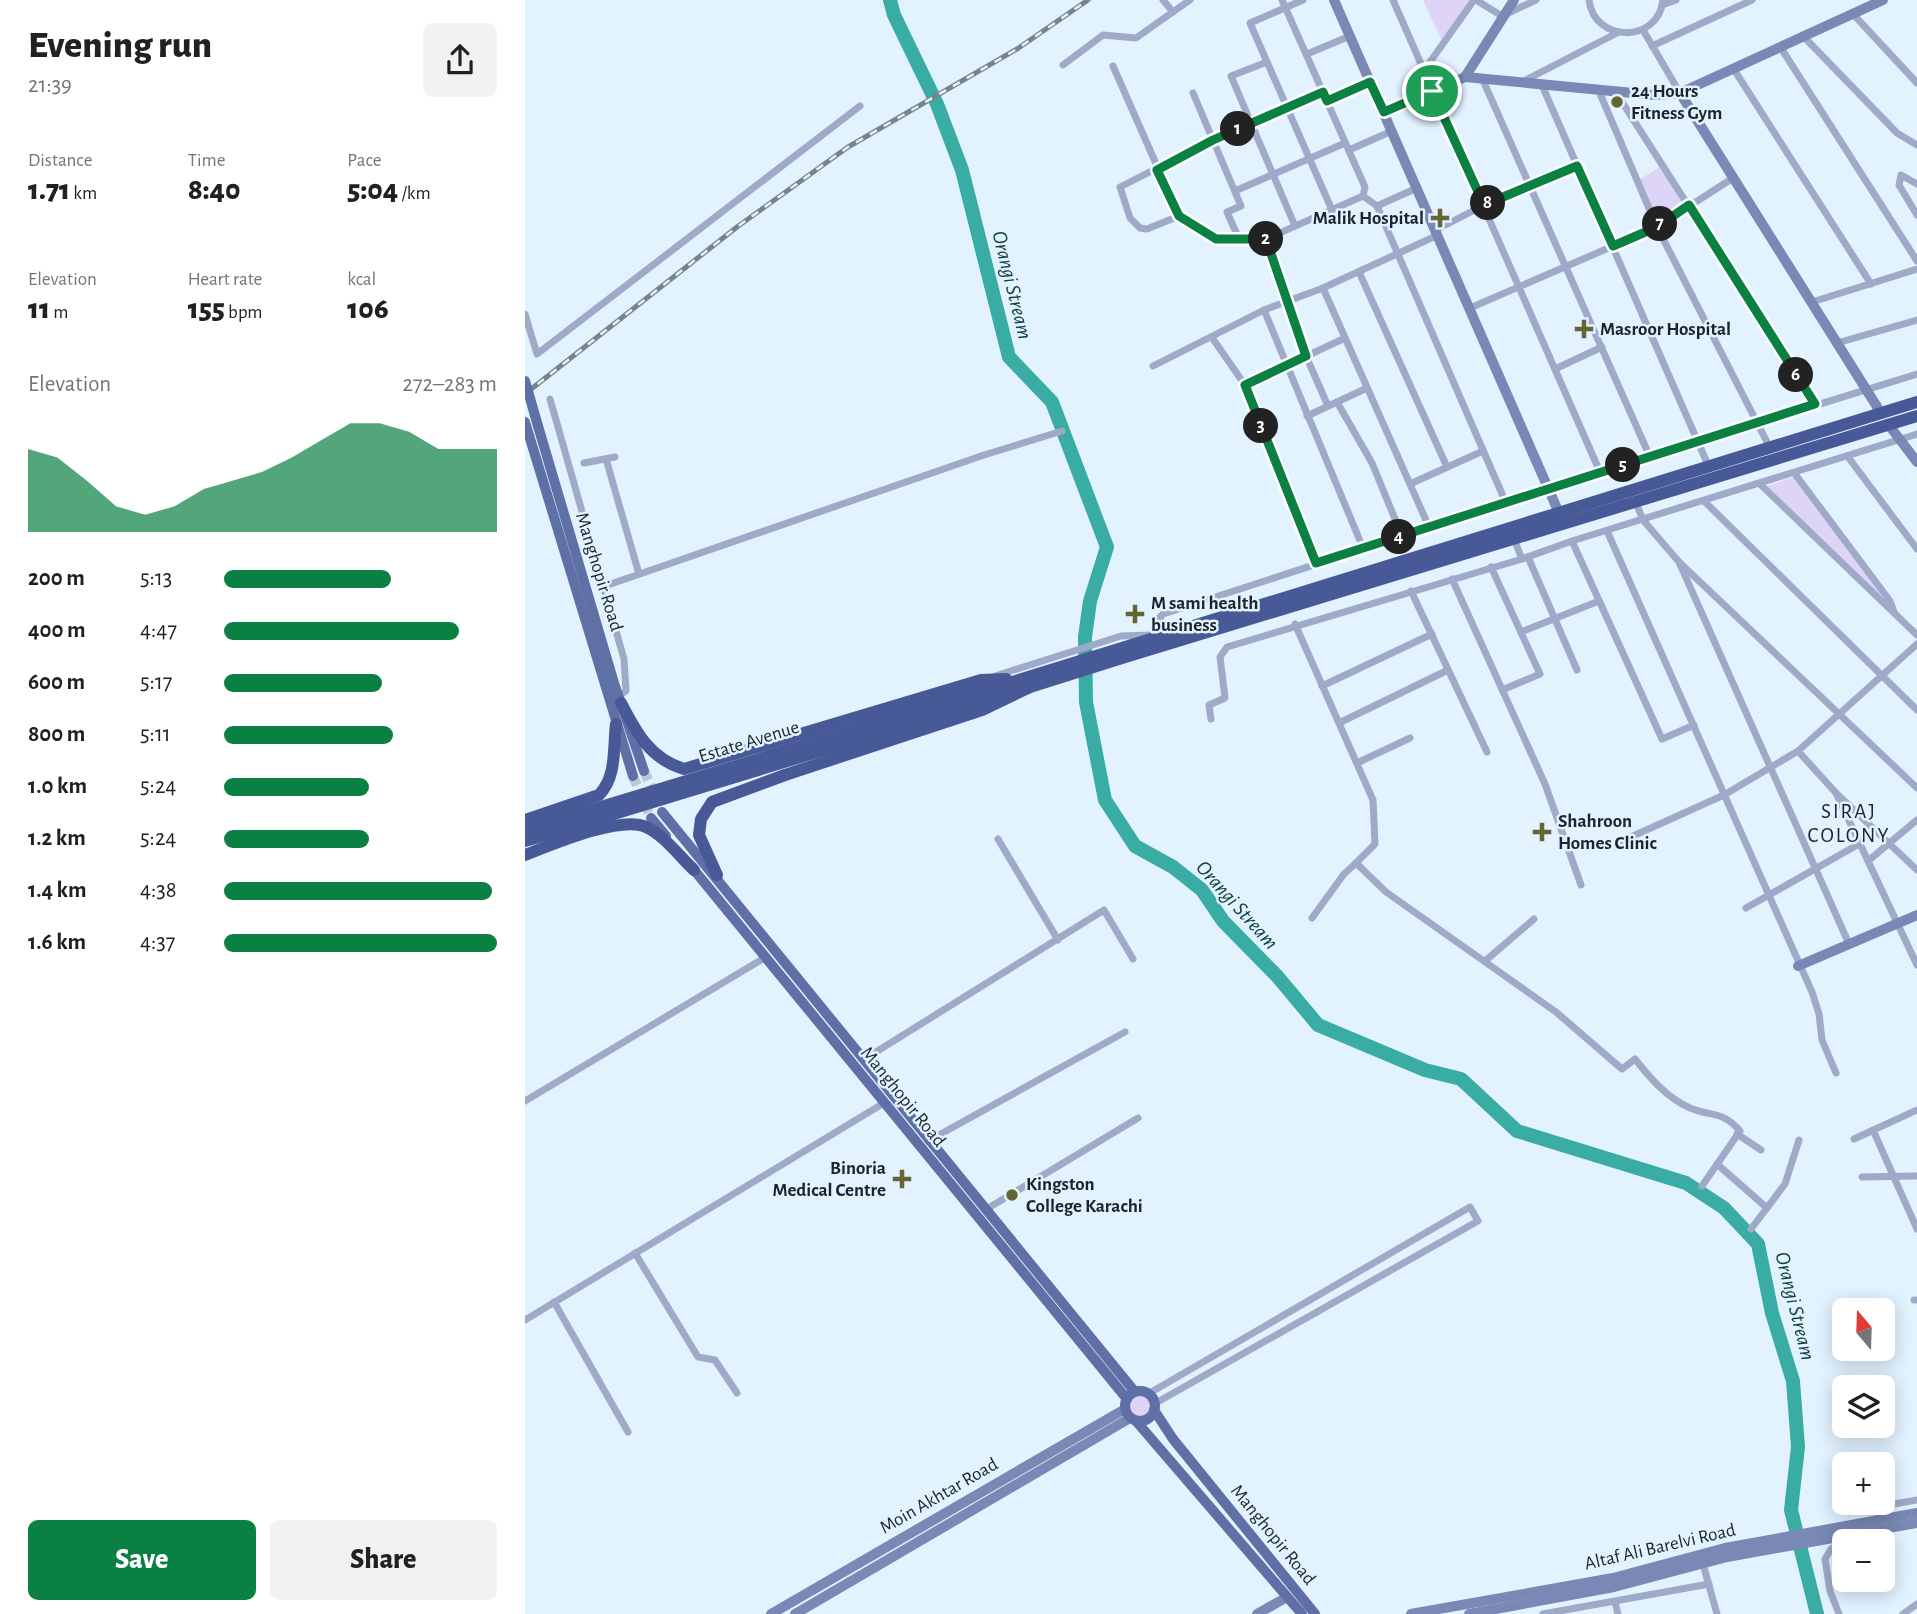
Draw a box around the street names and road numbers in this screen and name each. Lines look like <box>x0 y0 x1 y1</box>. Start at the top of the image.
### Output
street label: Manghopir Road <box>572 510 626 634</box>
street label: Estate Avenue <box>696 718 802 766</box>
street label: Manghopir Road <box>857 1043 949 1151</box>
street label: Moin Akhtar Road <box>877 1455 1001 1537</box>
street label: Manghopir Road <box>1227 1481 1319 1589</box>
street label: Altaf Ali Barelvi Road <box>1583 1520 1738 1574</box>

